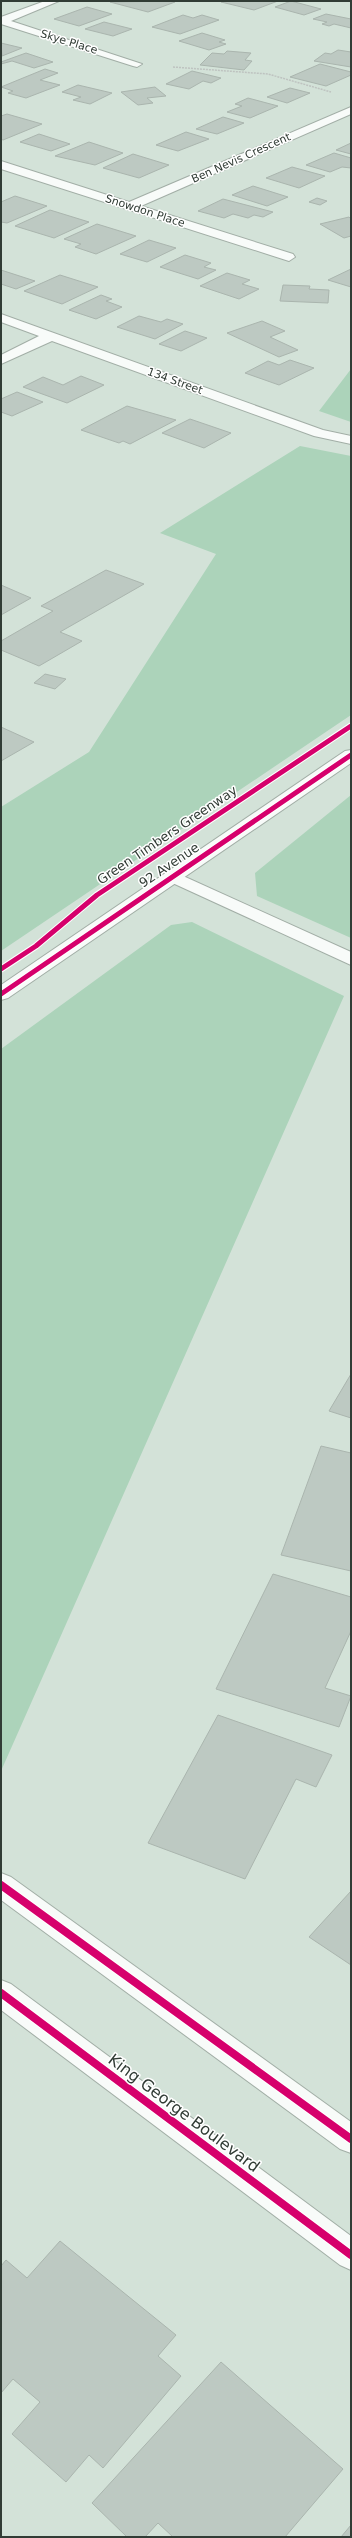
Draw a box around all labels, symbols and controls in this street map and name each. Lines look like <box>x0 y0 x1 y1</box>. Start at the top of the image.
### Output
street label: Skye Place <box>39 27 99 57</box>
street label: Ben Nevis Crescent <box>189 130 293 186</box>
street label: Snowdon Place <box>103 192 187 230</box>
street label: 134 Street <box>146 365 205 397</box>
street label: Green Timbers Greenway <box>94 782 240 887</box>
street label: 92 Avenue <box>136 839 202 891</box>
street label: King George Boulevard <box>105 2050 263 2176</box>

